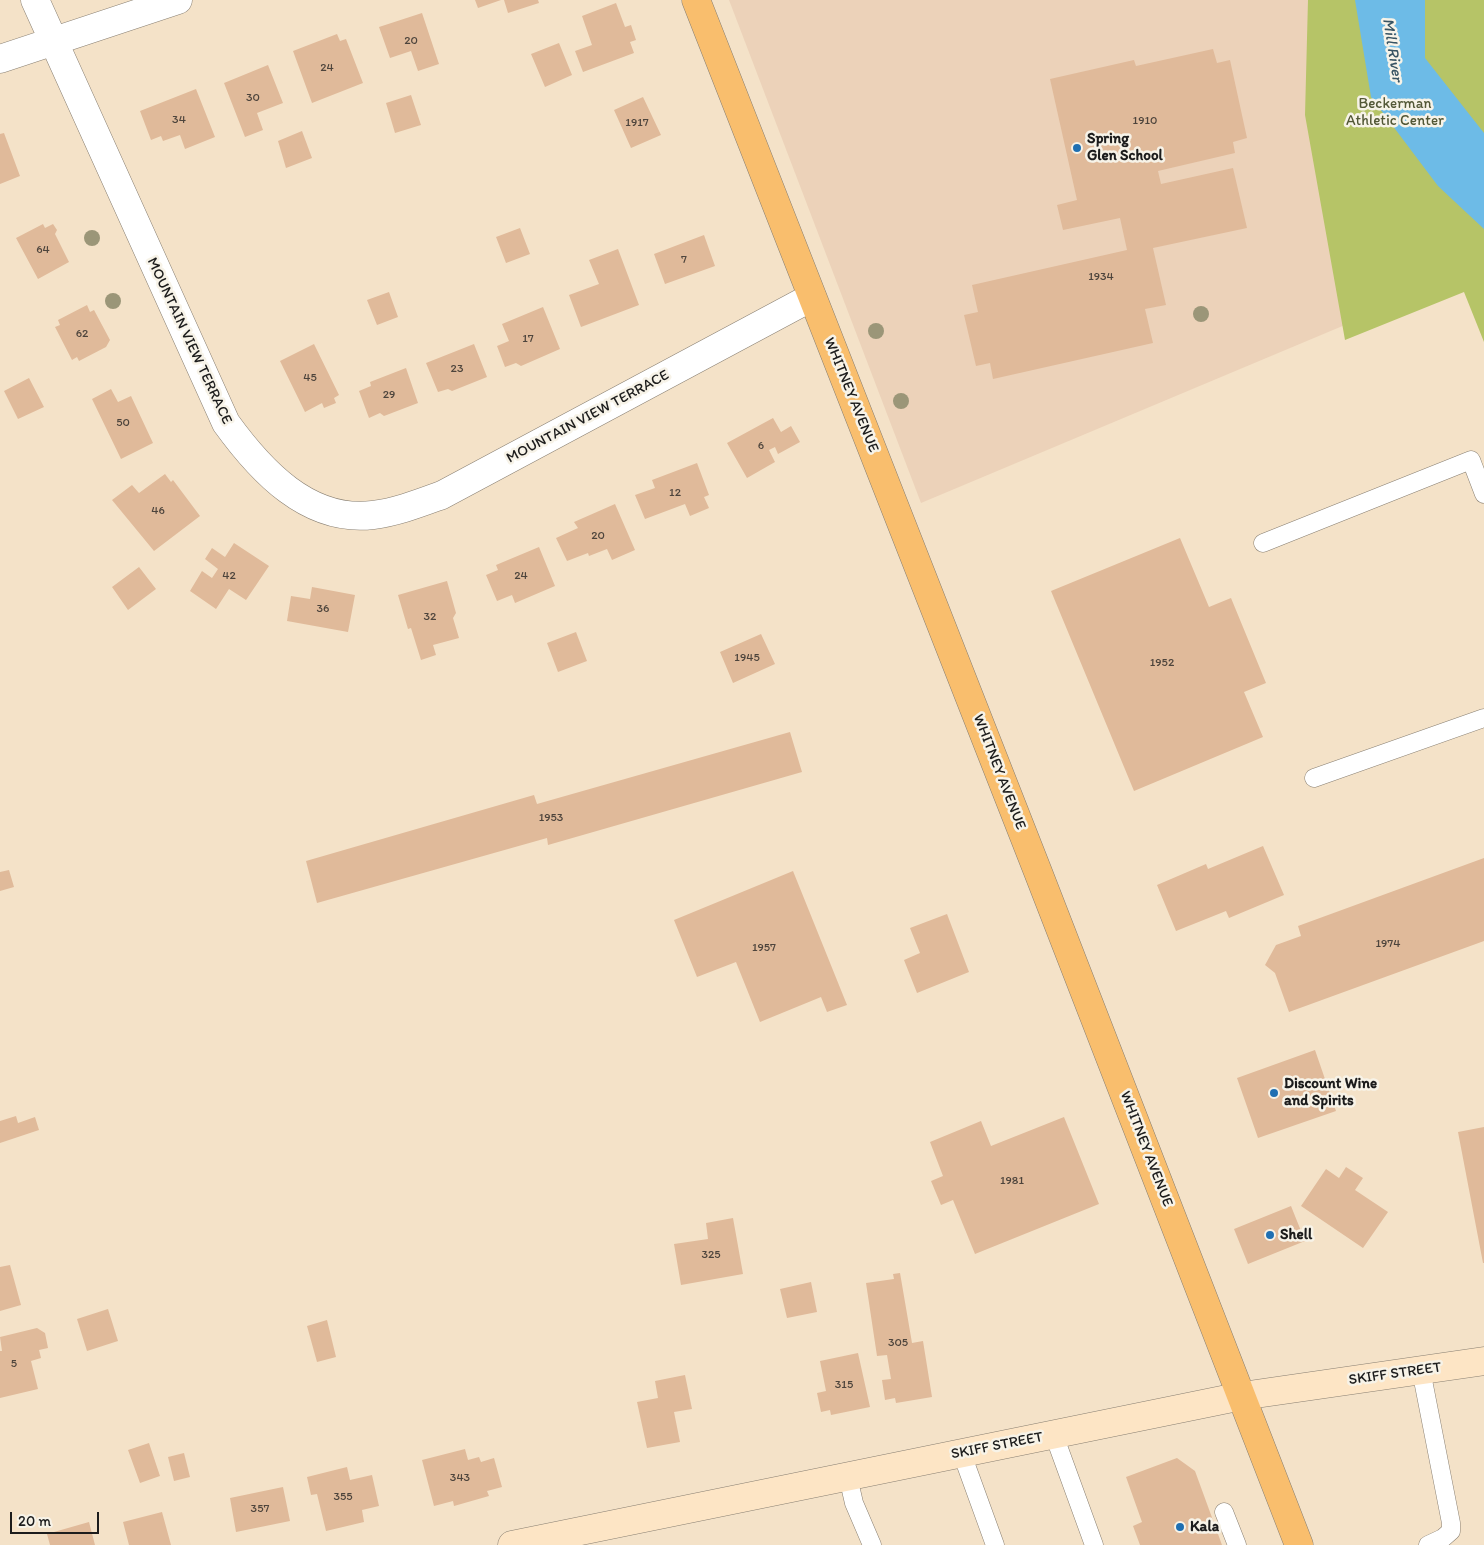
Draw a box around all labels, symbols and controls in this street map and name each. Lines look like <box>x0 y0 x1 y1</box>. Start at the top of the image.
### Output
water label: Mill River <box>1378 17 1406 83</box>
house number: 20 <box>404 34 418 48</box>
house number: 24 <box>320 61 334 75</box>
house number: 30 <box>246 91 260 105</box>
park label: Beckerman Athletic Center <box>1346 95 1444 130</box>
house number: 34 <box>172 113 186 127</box>
house number: 1910 <box>1133 114 1157 128</box>
house number: 1917 <box>625 116 649 130</box>
place label: Spring Glen School <box>1087 130 1163 165</box>
marker: Spring Glen School <box>1071 142 1083 154</box>
house number: 64 <box>36 243 50 257</box>
house number: 7 <box>681 253 687 267</box>
street label: MOUNTAIN VIEW TERRACE <box>142 255 236 427</box>
house number: 1934 <box>1088 270 1114 284</box>
house number: 62 <box>76 327 88 341</box>
house number: 17 <box>522 332 534 346</box>
street label: WHITNEY AVENUE <box>820 335 882 455</box>
house number: 23 <box>451 362 463 376</box>
street label: MOUNTAIN VIEW TERRACE <box>504 366 672 468</box>
house number: 45 <box>303 371 317 385</box>
house number: 29 <box>383 388 395 402</box>
house number: 50 <box>116 416 130 430</box>
house number: 6 <box>758 439 764 453</box>
house number: 12 <box>669 486 681 500</box>
house number: 46 <box>151 504 165 518</box>
house number: 20 <box>591 529 605 543</box>
house number: 42 <box>222 569 236 583</box>
house number: 24 <box>514 569 528 583</box>
house number: 36 <box>317 602 329 616</box>
house number: 32 <box>424 610 436 624</box>
house number: 1945 <box>734 651 760 665</box>
house number: 1952 <box>1150 656 1174 670</box>
street label: WHITNEY AVENUE <box>969 712 1029 832</box>
house number: 1953 <box>539 811 563 825</box>
house number: 1974 <box>1375 937 1401 951</box>
house number: 1957 <box>752 941 776 955</box>
place label: Discount Wine and Spirits <box>1284 1075 1377 1110</box>
marker: Discount Wine and Spirits <box>1268 1087 1280 1099</box>
street label: WHITNEY AVENUE <box>1116 1089 1176 1209</box>
house number: 1981 <box>1000 1174 1024 1188</box>
place label: Shell <box>1280 1226 1312 1244</box>
marker: Shell <box>1264 1229 1276 1241</box>
house number: 325 <box>701 1248 721 1262</box>
house number: 305 <box>888 1336 908 1350</box>
house number: 5 <box>11 1357 17 1371</box>
street label: SKIFF STREET <box>1348 1359 1442 1389</box>
house number: 315 <box>835 1378 853 1392</box>
street label: SKIFF STREET <box>949 1428 1045 1464</box>
house number: 343 <box>450 1471 470 1485</box>
house number: 355 <box>333 1490 353 1504</box>
scale bar <box>12 1502 101 1534</box>
house number: 357 <box>251 1502 269 1516</box>
text: 20 m <box>18 1512 51 1530</box>
place label: Kala <box>1190 1518 1219 1536</box>
marker: Kala <box>1174 1521 1186 1533</box>

